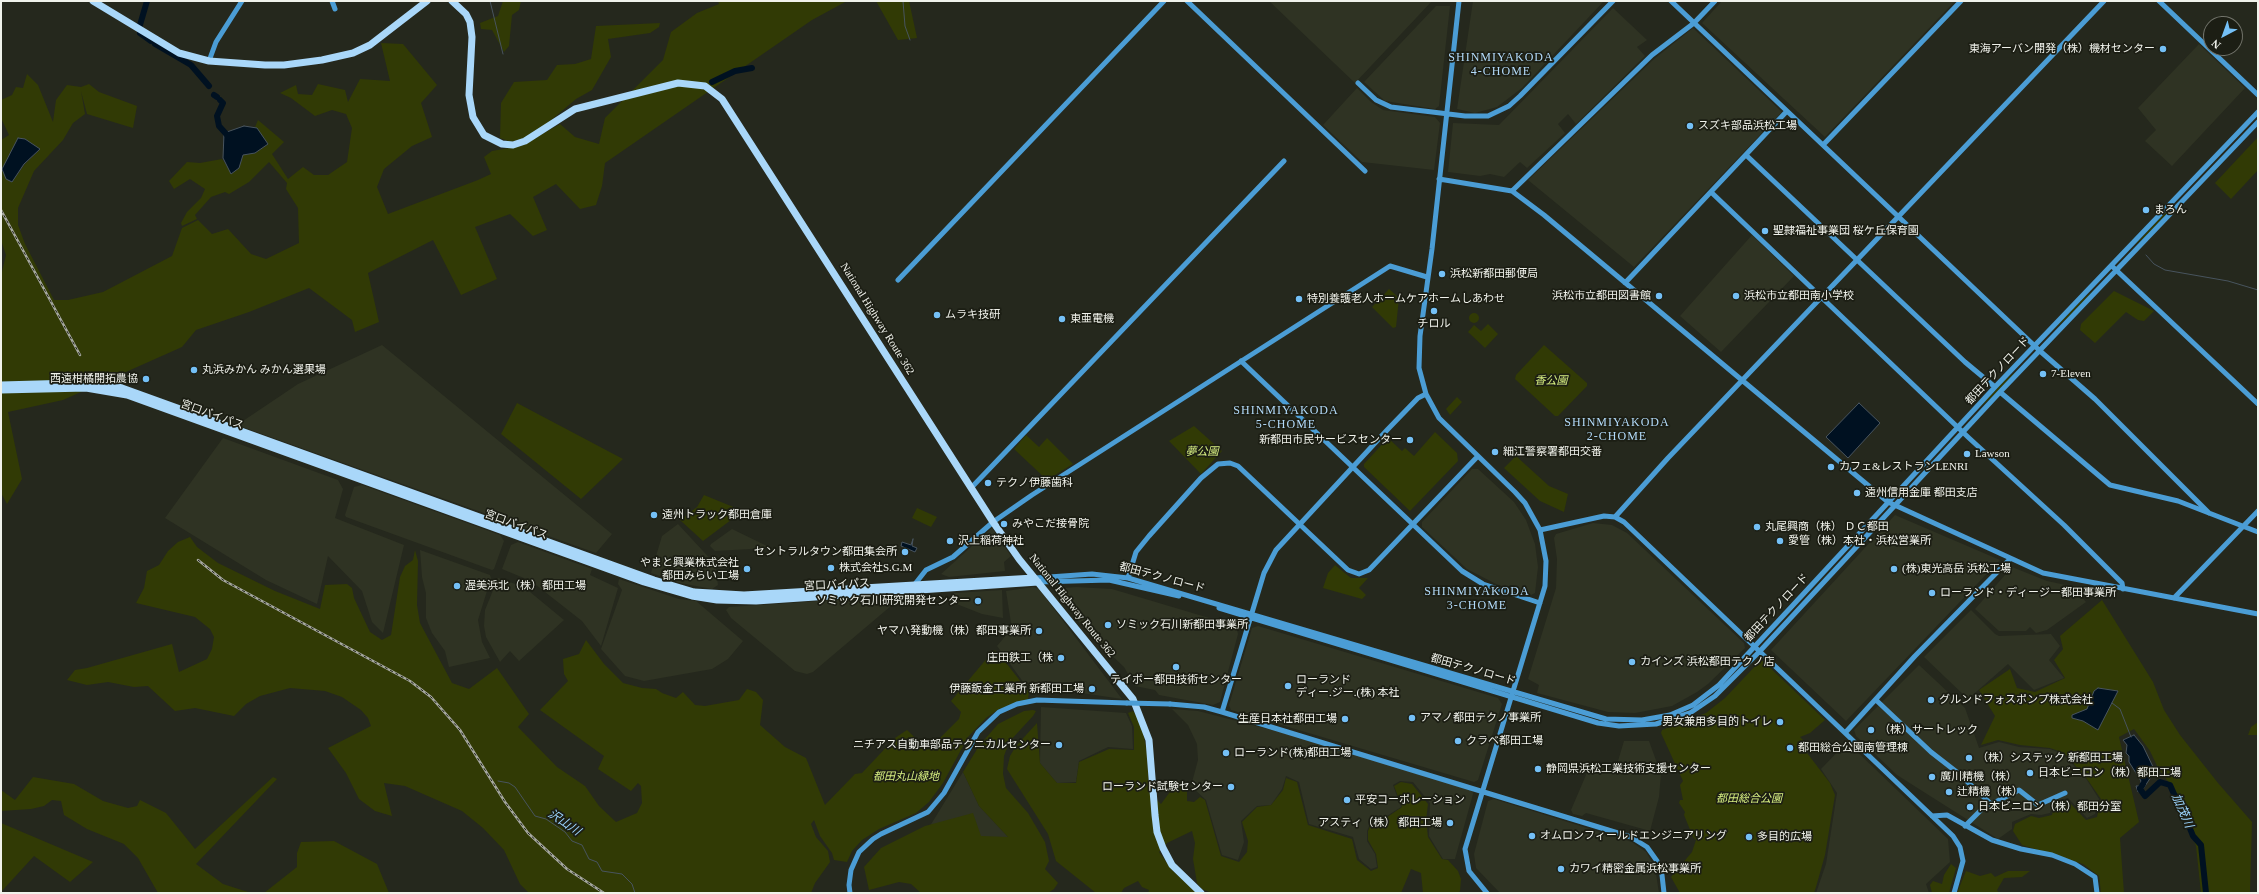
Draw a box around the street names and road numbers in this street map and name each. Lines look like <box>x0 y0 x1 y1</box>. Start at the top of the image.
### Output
street label: National Highway Route 362 <box>837 261 917 377</box>
street label: 都田テクノロード <box>1963 334 2033 408</box>
street label: 宮口バイパス <box>179 398 245 432</box>
street label: 宮口バイパス <box>483 508 549 542</box>
street label: National Highway Route 362 <box>1026 552 1118 660</box>
street label: 都田テクノロード <box>1118 560 1206 596</box>
street label: 都田テクノロード <box>1742 571 1812 645</box>
street label: 宮口バイパス <box>804 577 870 593</box>
street label: 都田テクノロード <box>1429 652 1517 688</box>

